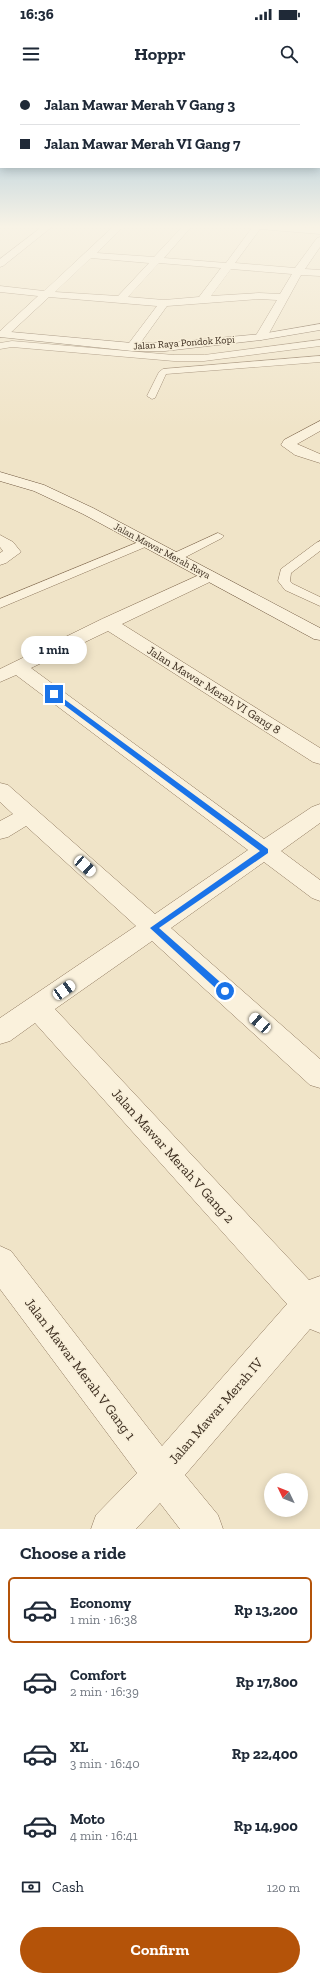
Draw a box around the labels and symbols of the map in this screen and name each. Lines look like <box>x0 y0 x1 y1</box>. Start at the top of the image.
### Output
street label: Jalan Raya Pondok Kopi <box>133 333 235 353</box>
street label: Jalan Mawar Merah Raya <box>112 520 212 582</box>
callout: 1 min <box>21 636 87 664</box>
street label: Jalan Mawar Merah VI Gang 8 <box>145 643 283 737</box>
route end <box>45 685 63 703</box>
car <box>72 854 98 878</box>
car <box>51 978 77 1002</box>
route start <box>216 982 234 1000</box>
car <box>247 1011 273 1035</box>
street label: Jalan Mawar Merah V Gang 2 <box>108 1085 238 1227</box>
street label: Jalan Mawar Merah V Gang 1 <box>21 1295 139 1444</box>
street label: Jalan Mawar Merah IV <box>165 1354 267 1468</box>
north arrow <box>264 1473 308 1517</box>

